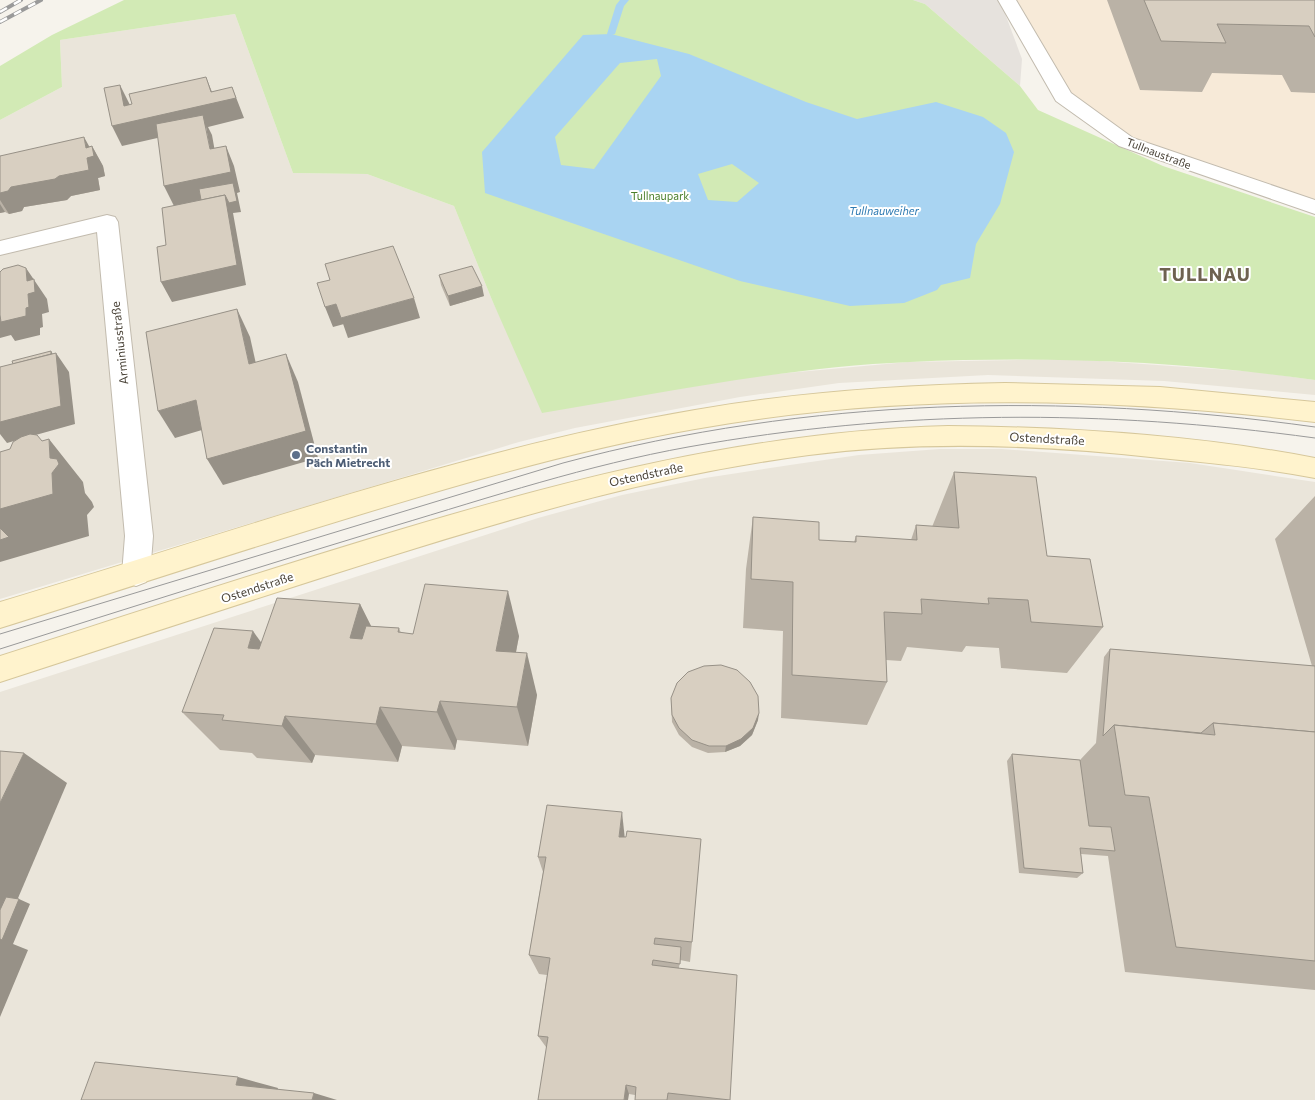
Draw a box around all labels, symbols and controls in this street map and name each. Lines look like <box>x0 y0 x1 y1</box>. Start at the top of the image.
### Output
street label: Tullnaustraße <box>1125 135 1193 171</box>
park label: Tullnaupark <box>631 189 689 202</box>
water label: Tullnauweiher <box>849 204 920 217</box>
district label: TULLNAU <box>1159 263 1251 285</box>
street label: Arminiusstraße <box>108 301 130 385</box>
street label: Ostendstraße <box>1009 429 1085 447</box>
place label: Constantin Päch Mietrecht <box>306 441 390 469</box>
marker: Constantin Päch Mietrecht <box>290 449 302 461</box>
street label: Ostendstraße <box>608 459 684 489</box>
street label: Ostendstraße <box>219 569 295 605</box>

